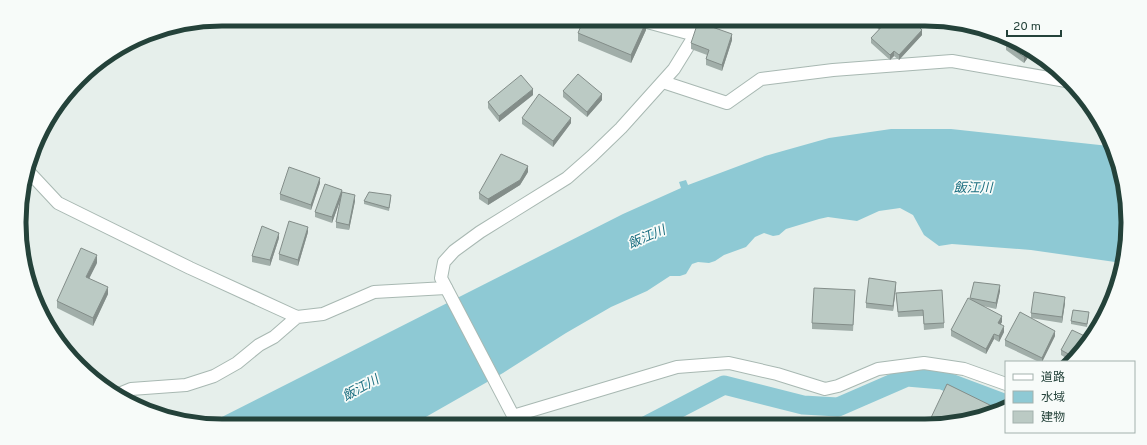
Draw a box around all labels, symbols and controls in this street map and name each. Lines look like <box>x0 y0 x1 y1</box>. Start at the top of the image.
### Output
scale bar <box>1007 12 1061 38</box>
text: 20 m <box>1013 19 1041 35</box>
water label: 飯江川 <box>953 181 994 197</box>
water label: 飯江川 <box>626 222 670 253</box>
legend <box>1005 361 1135 433</box>
text: 道路 <box>1041 370 1065 386</box>
water label: 飯江川 <box>340 372 384 405</box>
text: 水域 <box>1041 390 1065 406</box>
text: 建物 <box>1041 410 1065 426</box>

